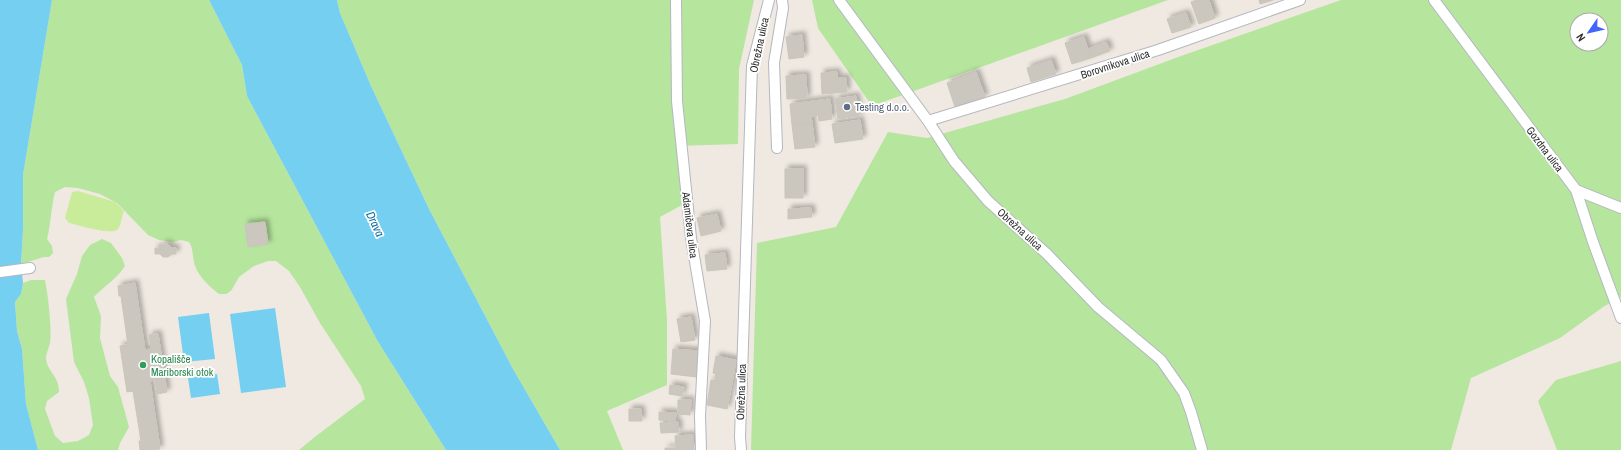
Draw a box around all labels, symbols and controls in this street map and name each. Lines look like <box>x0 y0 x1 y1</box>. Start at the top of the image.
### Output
north arrow <box>1569 12 1609 52</box>
street label: Obrežna ulica <box>746 16 772 74</box>
text: N <box>1573 31 1588 44</box>
street label: Borovnikova ulica <box>1079 46 1151 82</box>
place label: Testing d.o.o. <box>855 100 909 114</box>
marker: Testing d.o.o. <box>842 102 852 112</box>
street label: Gozdna ulica <box>1523 124 1567 174</box>
street label: Adamičeva ulica <box>679 190 701 259</box>
street label: Obrežna ulica <box>994 205 1046 253</box>
water label: Drava <box>362 209 388 240</box>
place label: Kopališče Mariborski otok <box>151 352 214 379</box>
marker: Kopališče Mariborski otok <box>138 360 148 370</box>
street label: Obrežna ulica <box>733 364 749 420</box>

